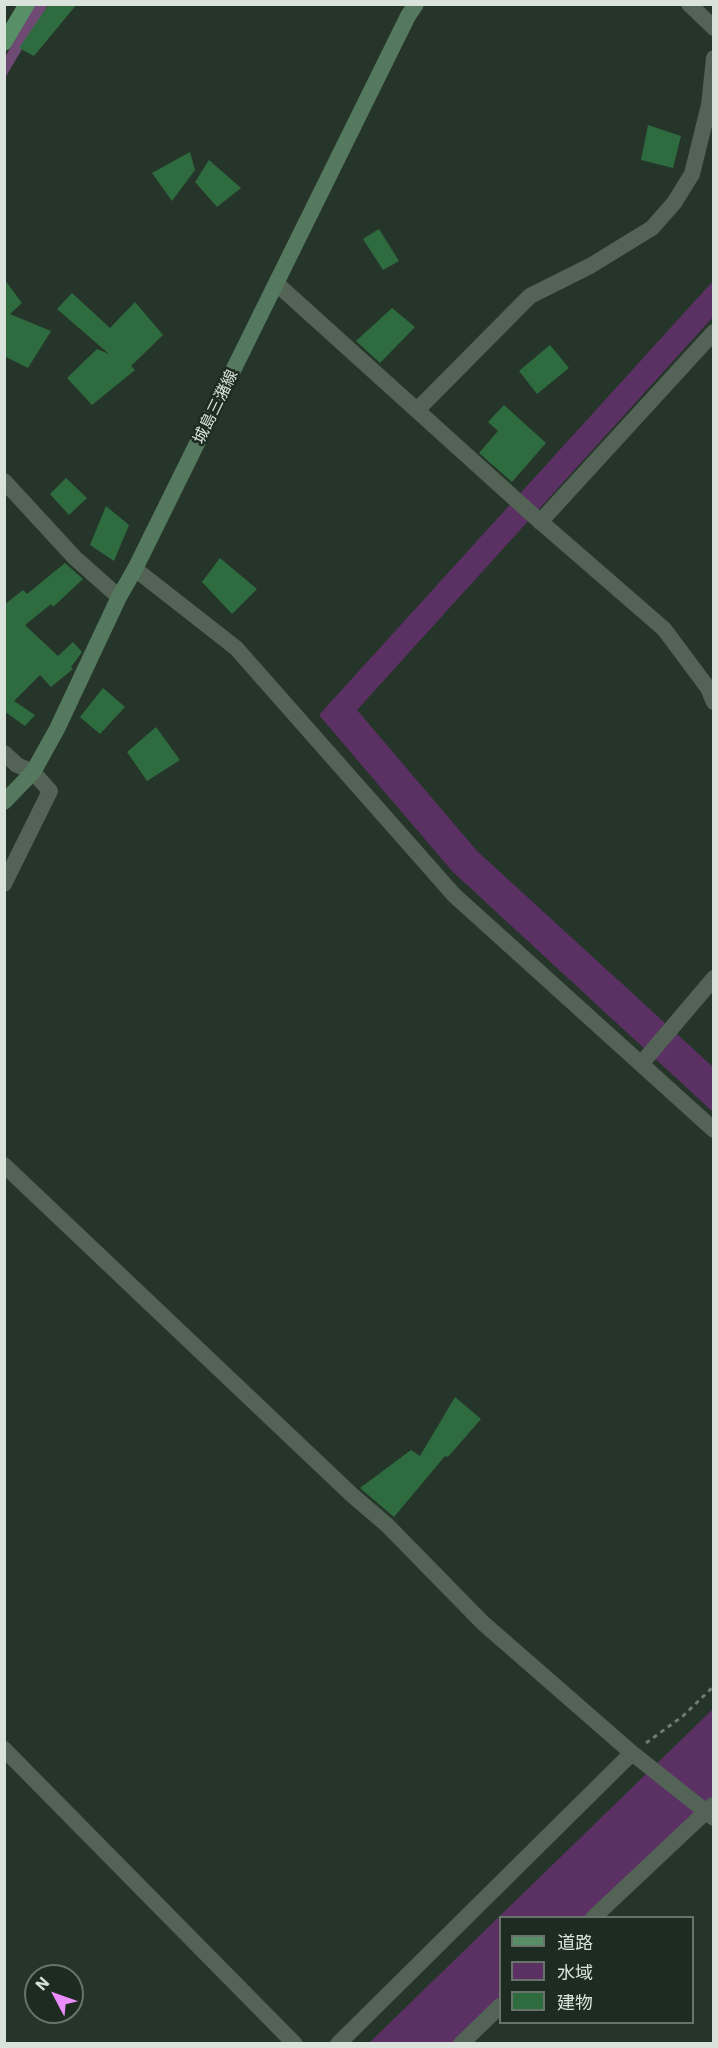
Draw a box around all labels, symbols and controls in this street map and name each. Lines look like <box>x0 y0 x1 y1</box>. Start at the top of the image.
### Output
street label: 城島三潴線 <box>190 367 242 447</box>
legend <box>499 1916 694 2024</box>
text: 道路 <box>557 1931 593 1954</box>
text: 水域 <box>557 1961 593 1984</box>
north arrow <box>24 1964 84 2024</box>
text: N <box>31 1973 53 1994</box>
text: 建物 <box>557 1991 593 2014</box>

